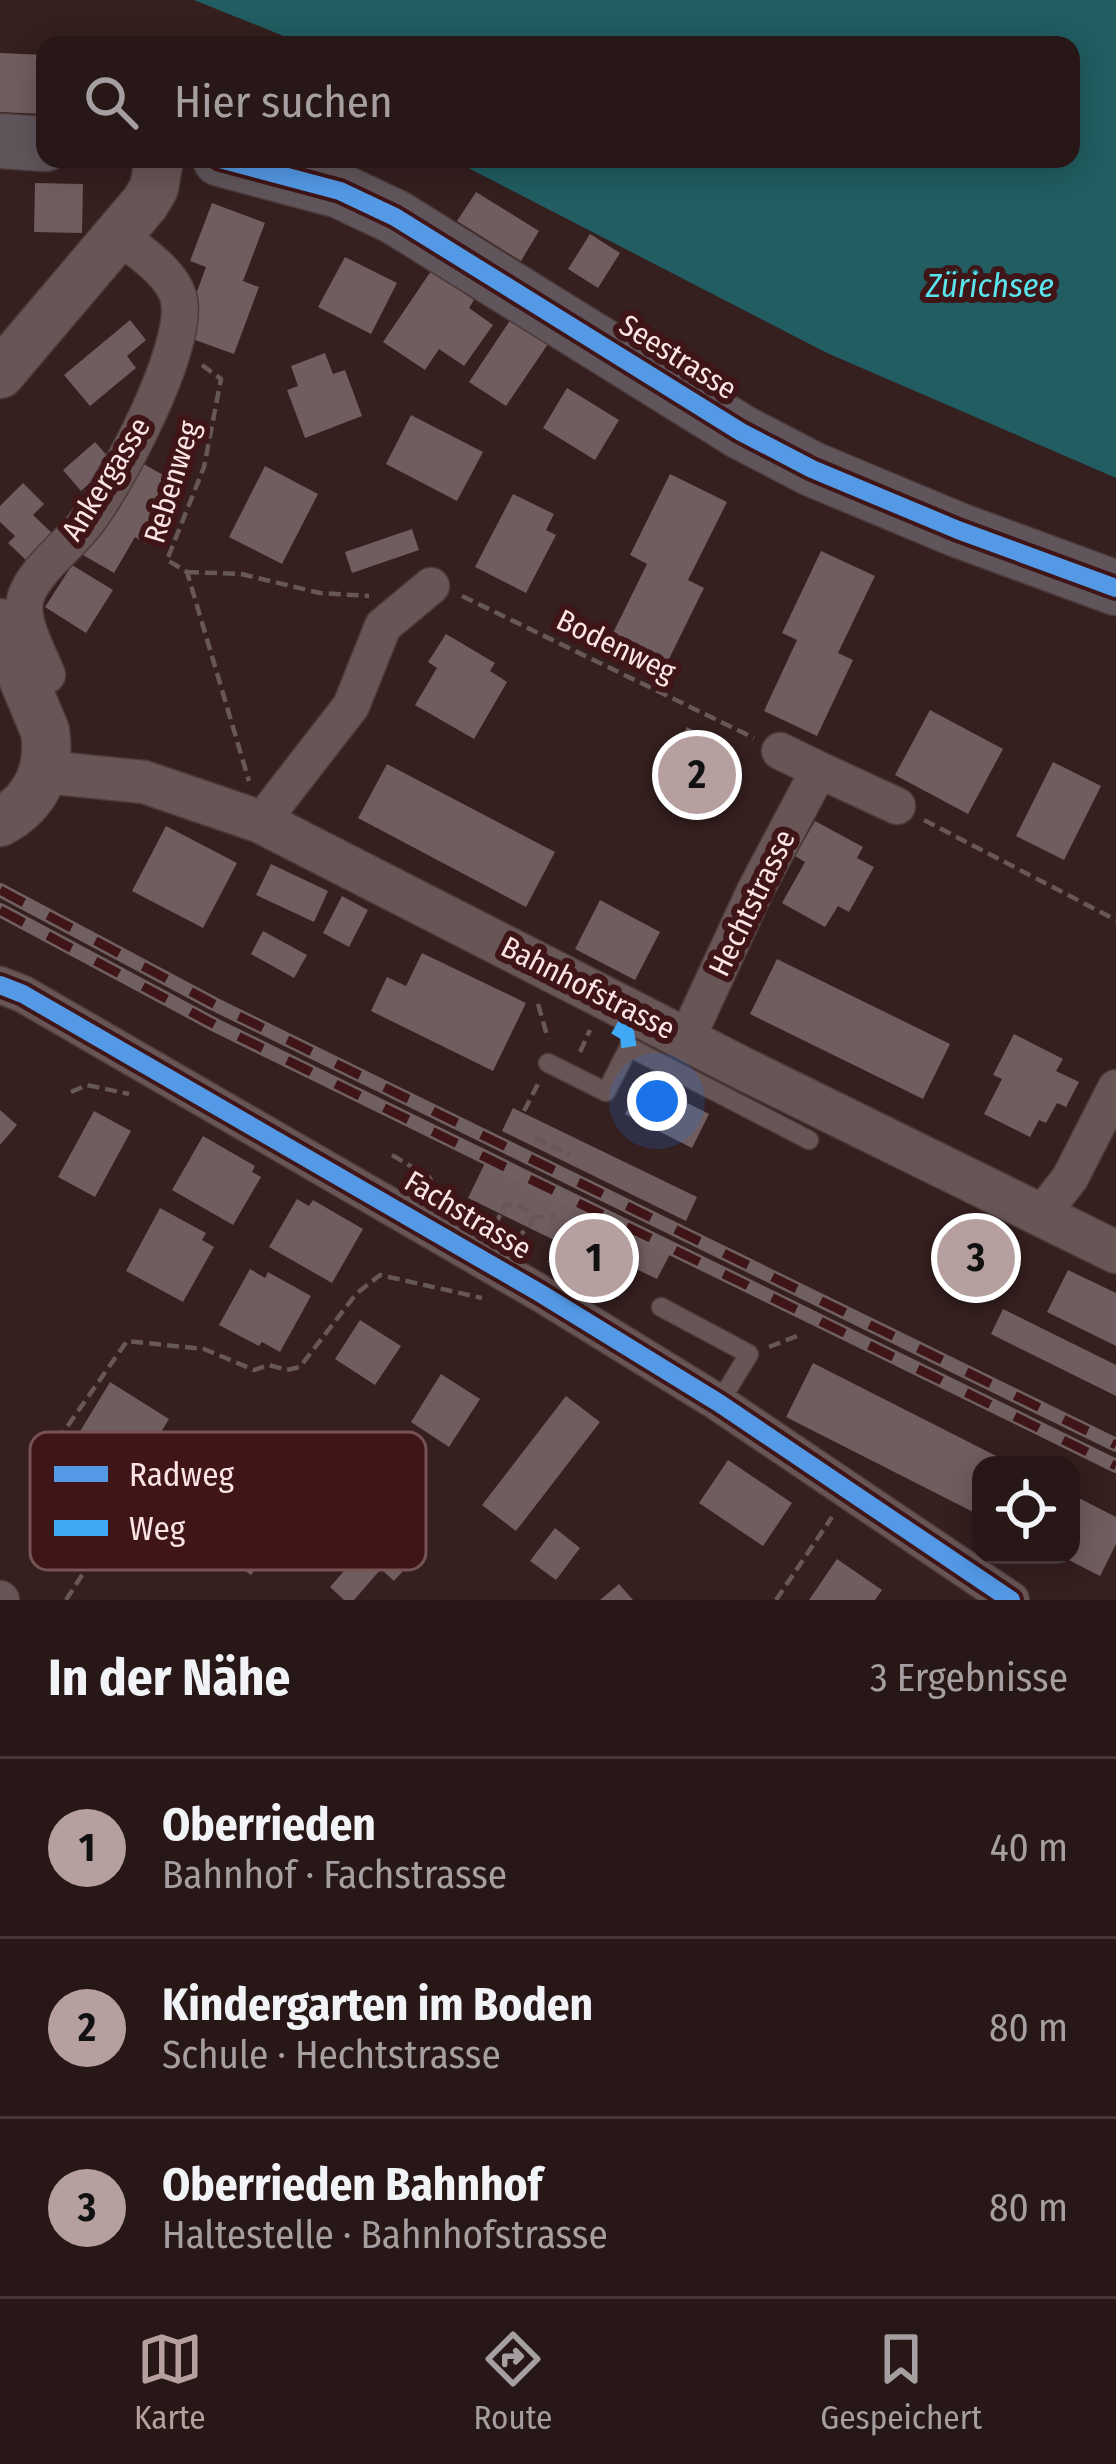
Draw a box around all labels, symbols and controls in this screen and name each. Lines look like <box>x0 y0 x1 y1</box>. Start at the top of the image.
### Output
search box <box>36 36 1080 168</box>
icon: search <box>78 69 144 135</box>
text: Hier suchen <box>174 75 393 129</box>
water label: Zürichsee <box>925 266 1054 306</box>
street label: Seestrasse <box>613 307 743 407</box>
street label: Ankergasse <box>54 411 158 547</box>
street label: Rebenweg <box>136 416 208 547</box>
street label: Bodenweg <box>551 602 682 691</box>
pin: 2 <box>658 730 736 820</box>
street label: Hechtstrasse <box>701 824 803 982</box>
street label: Bahnhofstrasse <box>495 929 681 1047</box>
your location <box>627 1071 687 1131</box>
street label: Fachstrasse <box>398 1163 538 1267</box>
pin: 1 <box>555 1213 633 1303</box>
pin: 3 <box>937 1213 1015 1303</box>
legend <box>30 1432 426 1570</box>
text: Radweg <box>129 1455 234 1495</box>
map controls <box>972 1456 1080 1564</box>
button: locate <box>972 1456 1080 1564</box>
text: Weg <box>129 1509 186 1549</box>
text: In der Nähe <box>48 1647 290 1709</box>
text: 3 Ergebnisse <box>870 1655 1068 1701</box>
text: Oberrieden <box>162 1798 376 1852</box>
text: 1 <box>79 1825 95 1871</box>
text: 40 m <box>990 1825 1068 1871</box>
text: Bahnhof · Fachstrasse <box>162 1852 507 1898</box>
text: Kindergarten im Boden <box>162 1978 593 2032</box>
text: 2 <box>78 2005 96 2051</box>
text: 80 m <box>989 2005 1068 2051</box>
text: Schule · Hechtstrasse <box>162 2032 501 2078</box>
text: Oberrieden Bahnhof <box>162 2158 542 2212</box>
text: 3 <box>78 2185 96 2231</box>
text: 80 m <box>989 2185 1068 2231</box>
text: Haltestelle · Bahnhofstrasse <box>162 2212 608 2258</box>
tab: Karte <box>134 2326 206 2438</box>
tab: Route <box>474 2326 552 2438</box>
tab: Gespeichert <box>820 2326 982 2438</box>

